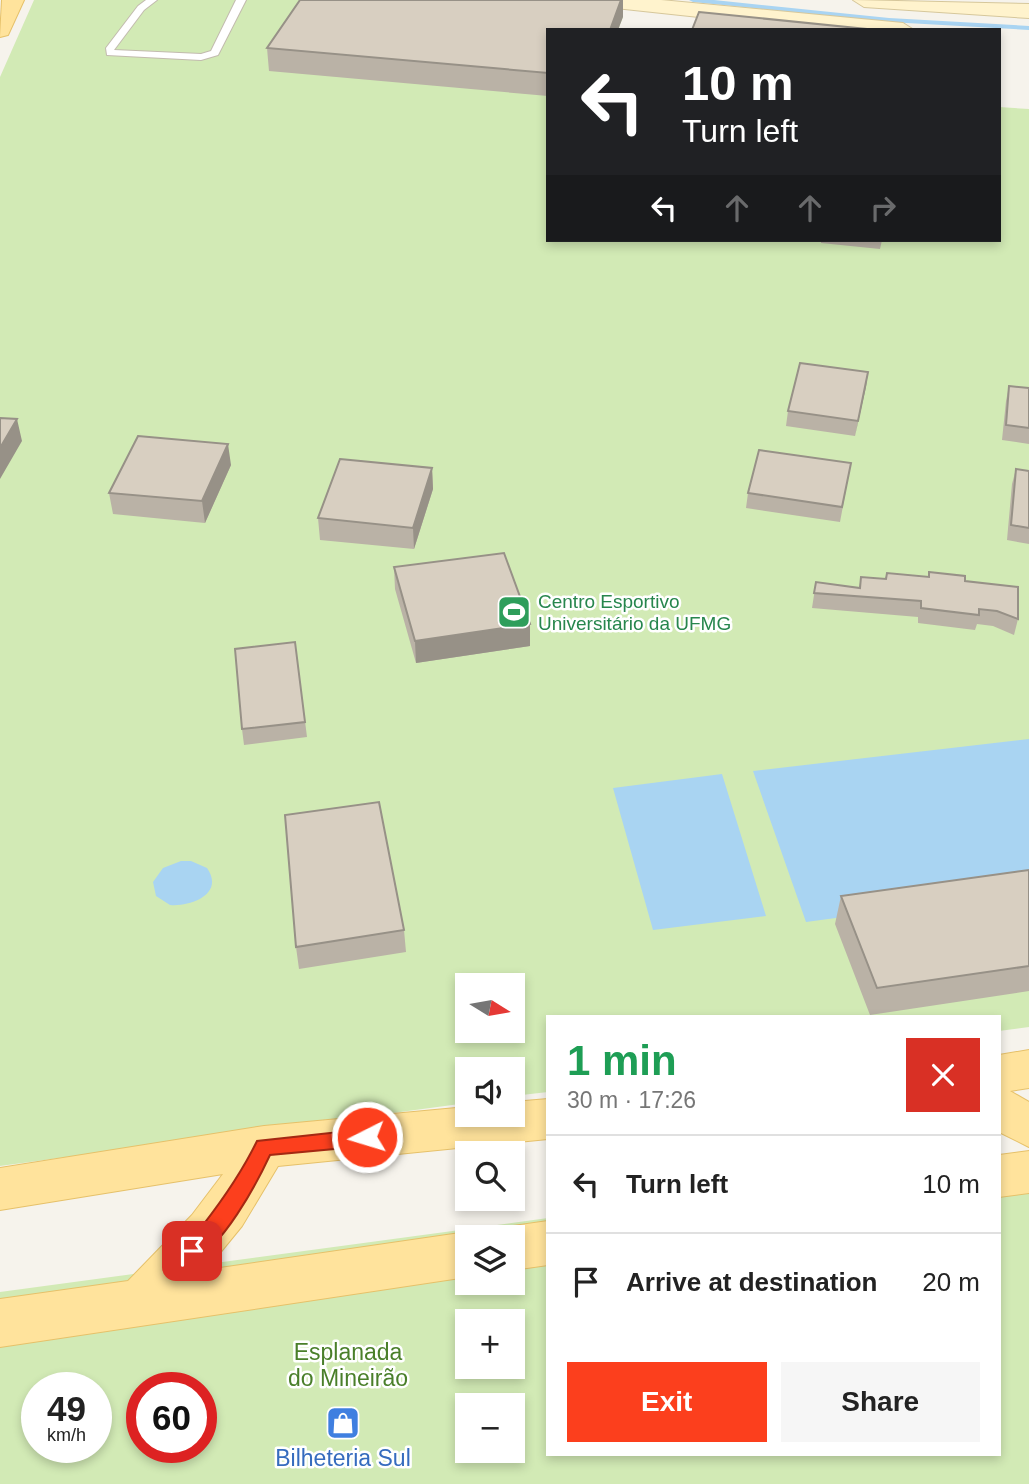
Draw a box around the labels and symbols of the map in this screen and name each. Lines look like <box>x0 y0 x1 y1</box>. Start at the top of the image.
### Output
place label: Centro Esportivo Universitário da UFMG <box>538 591 731 634</box>
sports icon: Centro Esportivo Universitário da UFMG <box>495 593 533 631</box>
north arrow <box>455 973 525 1043</box>
position arrow <box>330 1100 404 1174</box>
pin <box>162 1221 222 1281</box>
park label: Esplanada do Mineirão <box>288 1339 408 1391</box>
speed limit sign: 60 <box>126 1372 217 1463</box>
shop icon: Bilheteria Sul <box>324 1404 362 1442</box>
place label: Bilheteria Sul <box>275 1445 411 1471</box>

